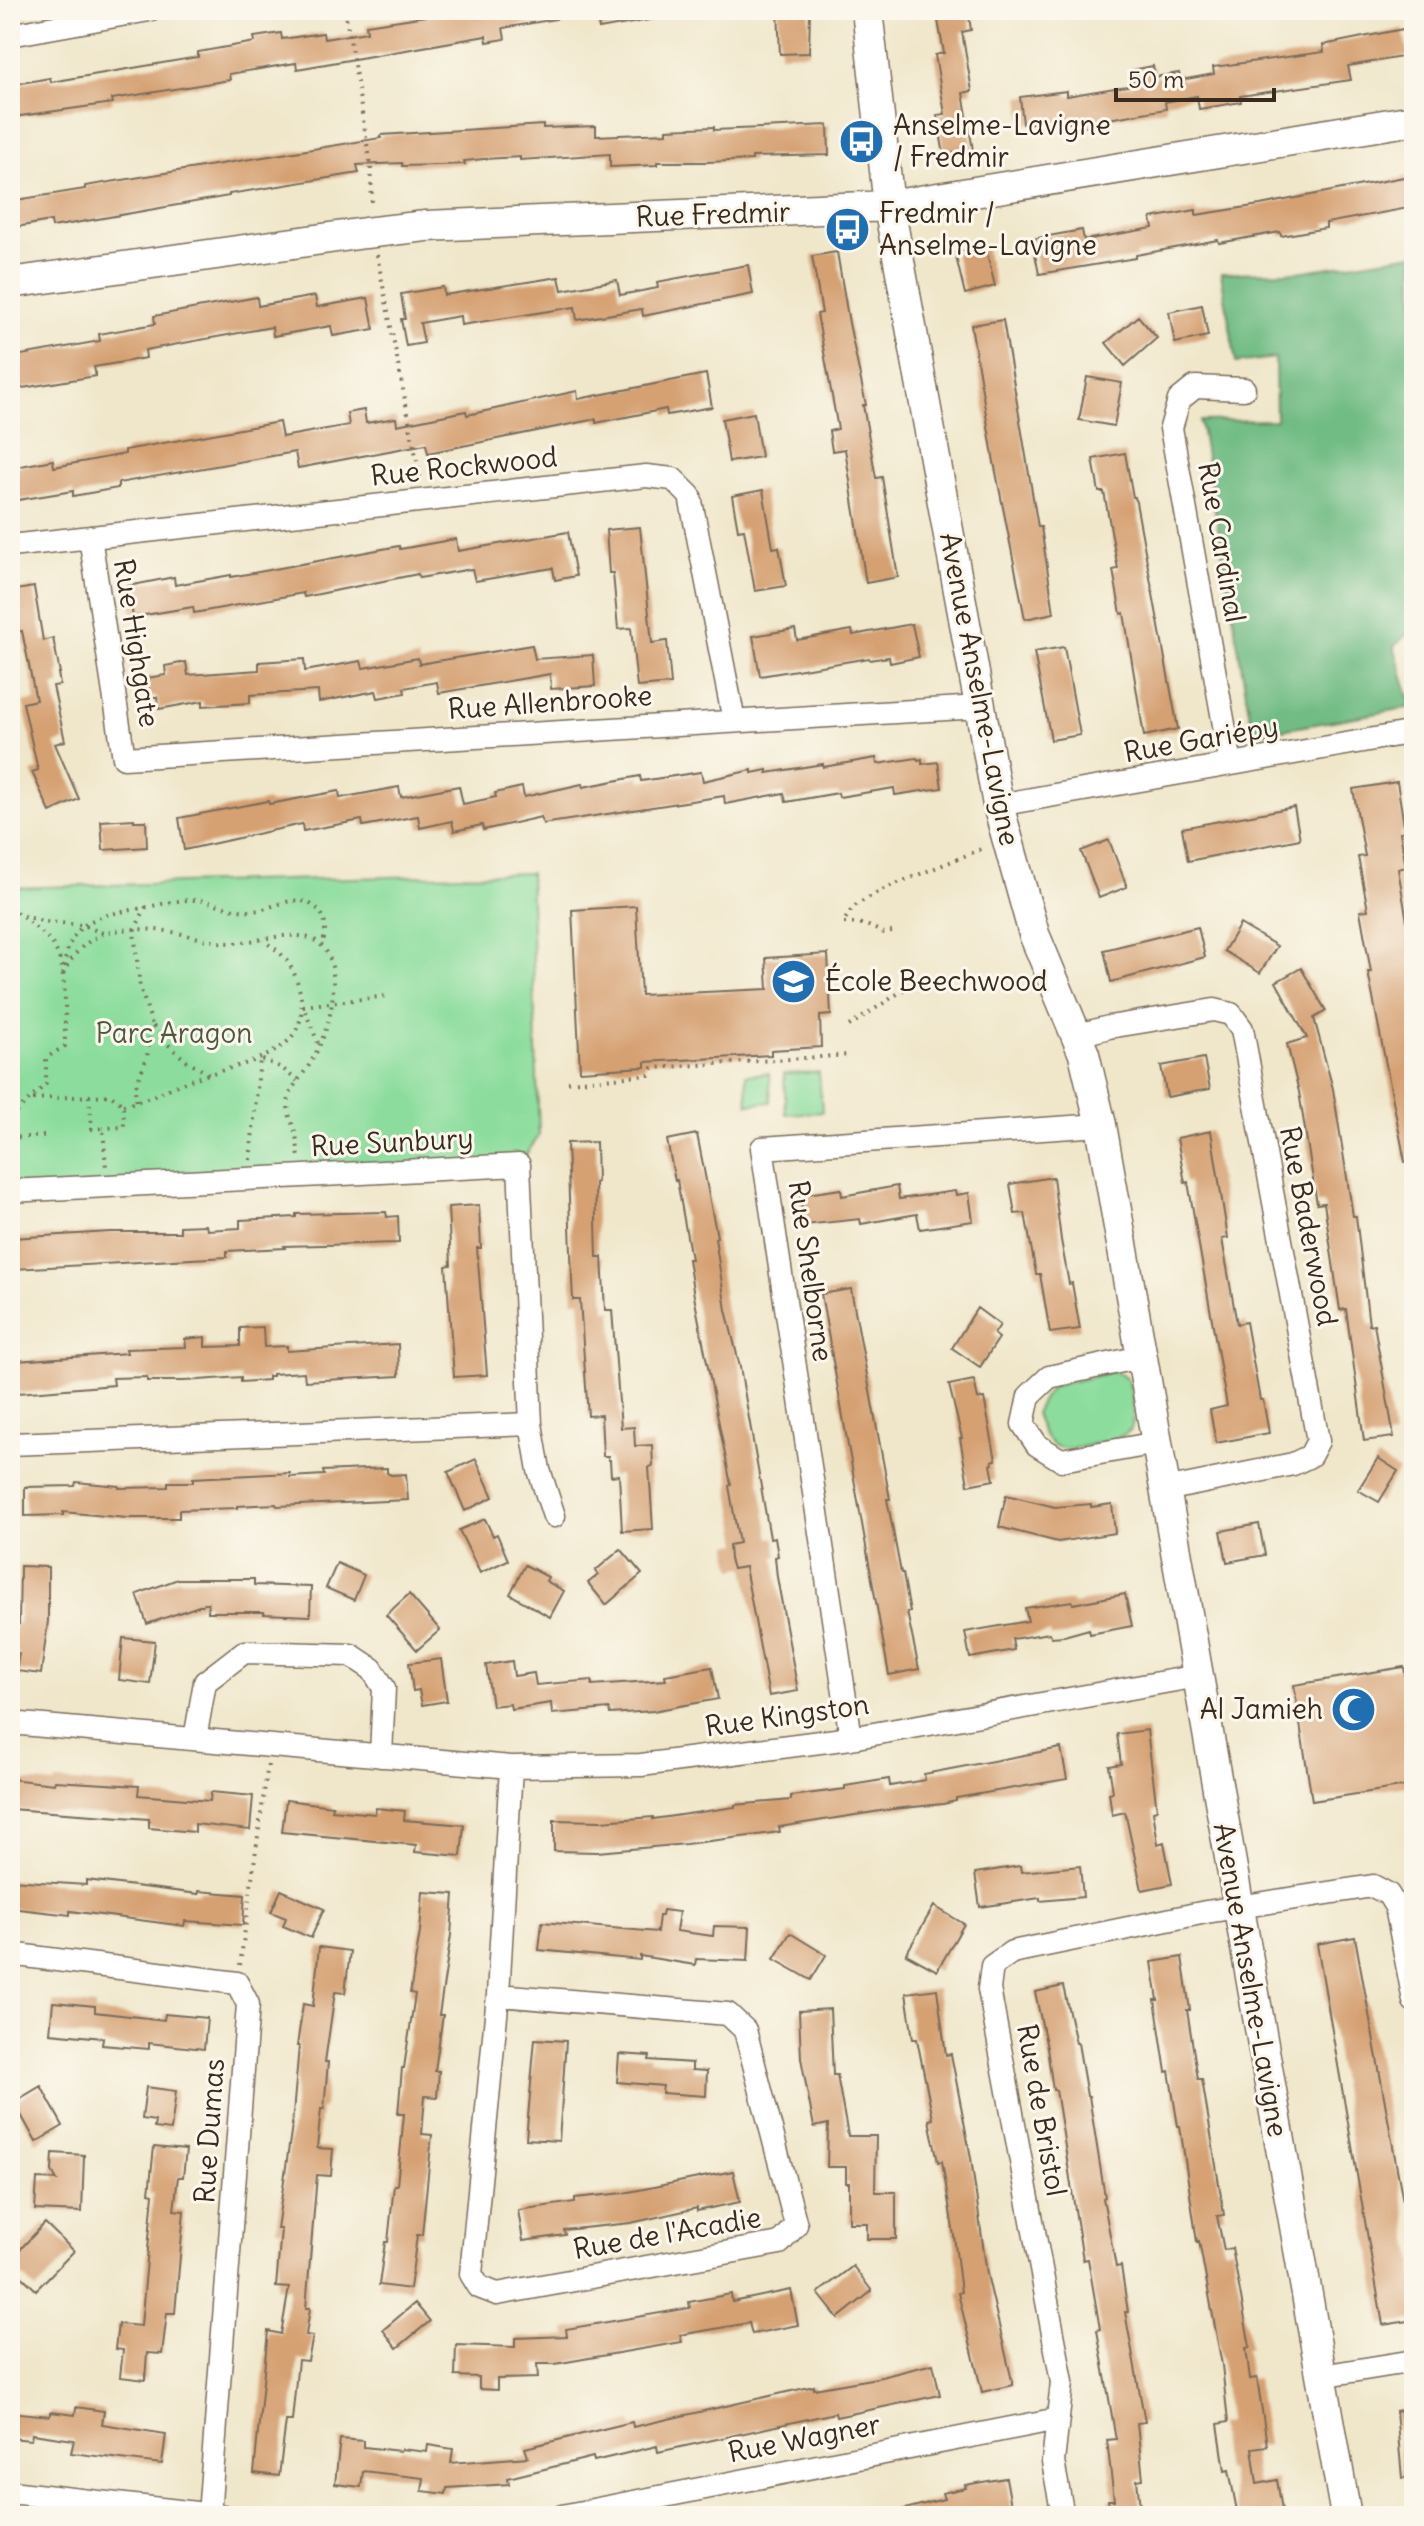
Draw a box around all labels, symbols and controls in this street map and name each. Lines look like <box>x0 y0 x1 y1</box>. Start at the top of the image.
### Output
scale bar <box>1116 52 1274 102</box>
text: 50 m <box>1128 64 1184 94</box>
place label: Anselme-Lavigne / Fredmir <box>893 107 1111 175</box>
bus stop icon: Anselme-Lavigne / Fredmir <box>838 117 886 165</box>
street label: Rue Fredmir <box>635 193 791 235</box>
place label: Fredmir / Anselme-Lavigne <box>879 195 1097 263</box>
bus stop icon: Fredmir / Anselme-Lavigne <box>824 205 872 253</box>
street label: Rue Rockwood <box>369 438 559 494</box>
street label: Rue Cardinal <box>1190 459 1254 625</box>
street label: Avenue Anselme-Lavigne <box>932 529 1028 849</box>
street label: Rue Highgate <box>106 556 168 730</box>
street label: Rue Allenbrooke <box>447 677 653 727</box>
street label: Rue Gariépy <box>1121 708 1281 770</box>
school or university icon: École Beechwood <box>770 957 818 1005</box>
place label: École Beechwood <box>825 962 1047 999</box>
park label: Parc Aragon <box>96 1015 252 1051</box>
street label: Rue Sunbury <box>310 1120 474 1164</box>
street label: Rue Baderwood <box>1272 1123 1346 1329</box>
street label: Rue Shelborne <box>780 1178 842 1364</box>
mosque icon: Al Jamieh <box>1330 1685 1378 1733</box>
street label: Rue Kingston <box>703 1686 871 1744</box>
place label: Al Jamieh <box>1200 1691 1323 1727</box>
street label: Avenue Anselme-Lavigne <box>1206 1820 1296 2140</box>
street label: Rue de Bristol <box>1009 2021 1075 2199</box>
street label: Rue Dumas <box>186 2057 232 2205</box>
street label: Rue de l'Acadie <box>570 2199 764 2267</box>
street label: Rue Wagner <box>725 2406 883 2470</box>

